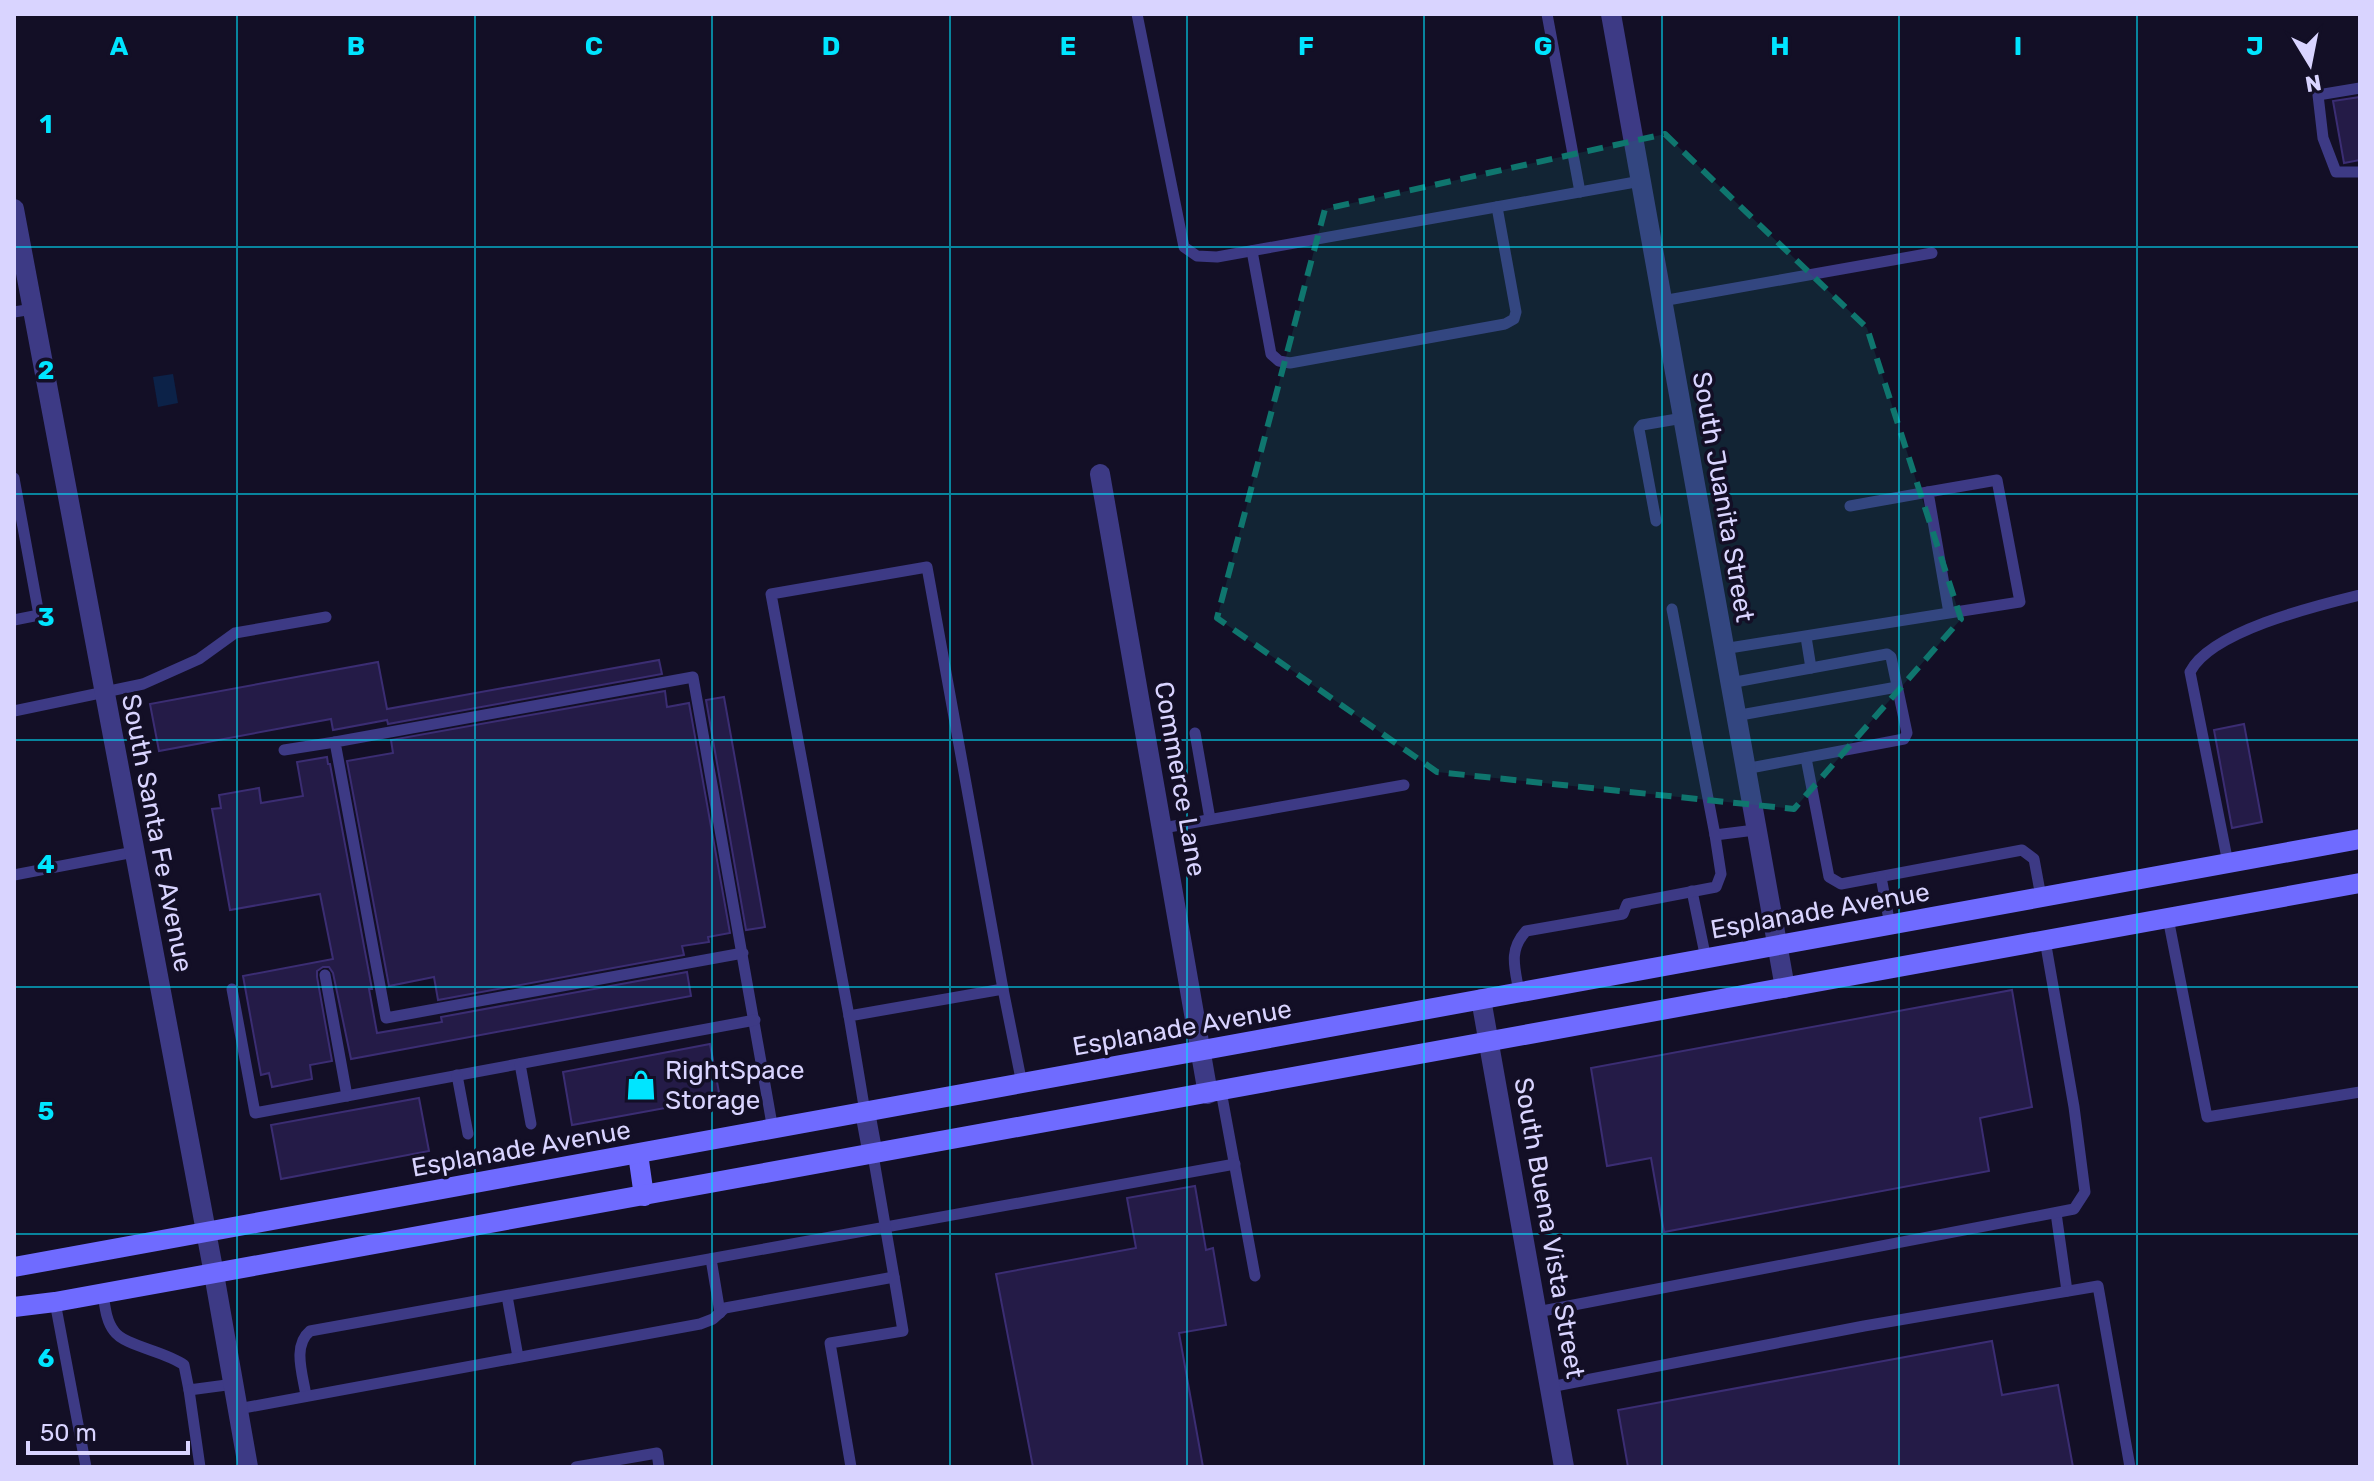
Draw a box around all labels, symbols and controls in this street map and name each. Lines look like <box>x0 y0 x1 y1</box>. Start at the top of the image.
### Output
north arrow <box>2270 24 2350 104</box>
text: A <box>110 31 129 62</box>
text: B <box>347 31 365 62</box>
text: C <box>585 31 603 62</box>
text: D <box>822 31 840 62</box>
text: E <box>1060 31 1076 62</box>
text: F <box>1298 31 1314 62</box>
text: G <box>1534 31 1552 62</box>
text: H <box>1770 31 1790 62</box>
text: I <box>2014 31 2022 62</box>
text: J <box>2246 31 2264 62</box>
text: N <box>2303 69 2324 98</box>
text: 1 <box>40 109 52 140</box>
text: 2 <box>38 355 54 386</box>
street label: South Juanita Street <box>1686 369 1760 625</box>
text: 3 <box>37 602 55 633</box>
street label: Commerce Lane <box>1148 679 1212 879</box>
street label: South Santa Fe Avenue <box>115 691 199 975</box>
text: 4 <box>37 849 55 880</box>
street label: Esplanade Avenue <box>1708 876 1932 946</box>
street label: Esplanade Avenue <box>1070 993 1294 1063</box>
place label: RightSpace Storage <box>665 1055 805 1116</box>
shop icon: RightSpace Storage <box>624 1068 658 1102</box>
street label: South Buena Vista Street <box>1507 1075 1591 1381</box>
text: 5 <box>38 1096 54 1127</box>
street label: Esplanade Avenue <box>409 1114 633 1184</box>
text: 6 <box>38 1343 55 1374</box>
scale bar <box>28 1405 188 1455</box>
text: 50 m <box>40 1419 97 1447</box>

